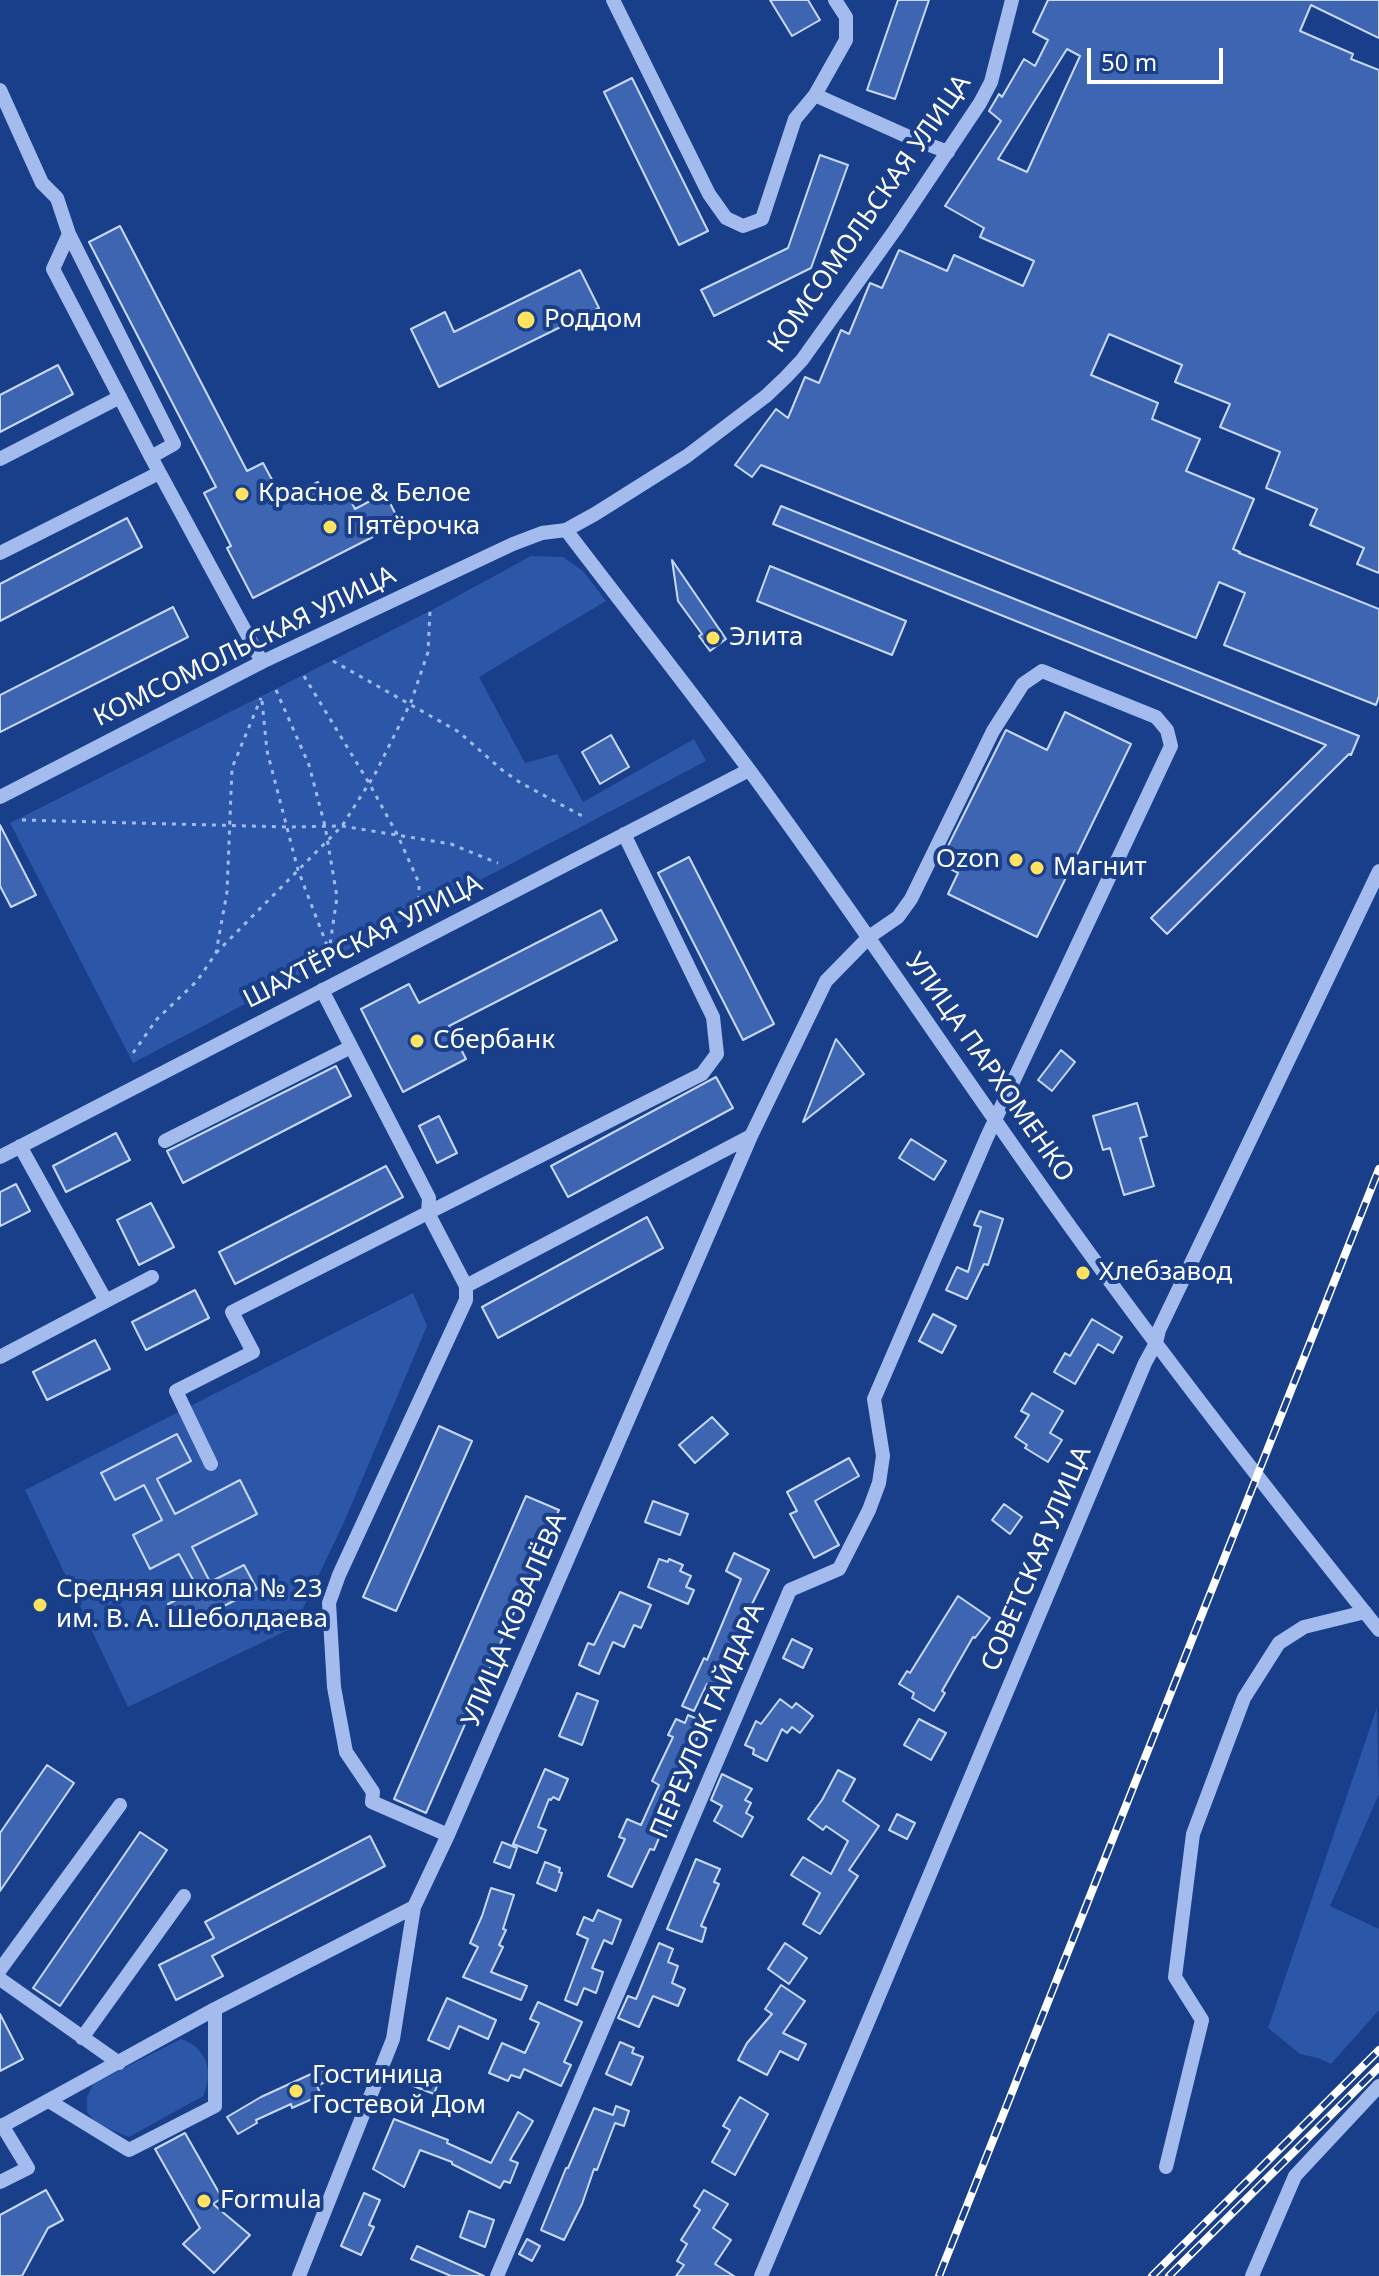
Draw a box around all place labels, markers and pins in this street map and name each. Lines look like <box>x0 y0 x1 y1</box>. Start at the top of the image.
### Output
place label: Роддом <box>544 304 642 336</box>
marker: Роддом <box>515 309 537 331</box>
place label: Красное & Белое <box>258 478 471 510</box>
marker: Красное & Белое <box>233 485 251 503</box>
place label: Пятёрочка <box>346 511 480 543</box>
marker: Пятёрочка <box>321 518 339 536</box>
place label: Элита <box>729 622 804 654</box>
marker: Элита <box>704 629 722 647</box>
place label: Ozon <box>936 844 1000 876</box>
marker: Ozon <box>1007 851 1025 869</box>
place label: Магнит <box>1053 852 1147 884</box>
marker: Магнит <box>1028 859 1046 877</box>
place label: Сбербанк <box>433 1025 555 1057</box>
marker: Сбербанк <box>408 1032 426 1050</box>
place label: Хлебзавод <box>1099 1257 1232 1289</box>
marker: Хлебзавод <box>1074 1264 1092 1282</box>
place label: Средняя школа № 23 им. В. А. Шеболдаева <box>56 1574 328 1636</box>
marker: Средняя школа № 23 им. В. А. Шеболдаева <box>31 1596 49 1614</box>
place label: Гостиница Гостевой Дом <box>312 2060 486 2122</box>
marker: Гостиница Гостевой Дом <box>287 2082 305 2100</box>
place label: Formula <box>220 2185 322 2217</box>
marker: Formula <box>195 2192 213 2210</box>

